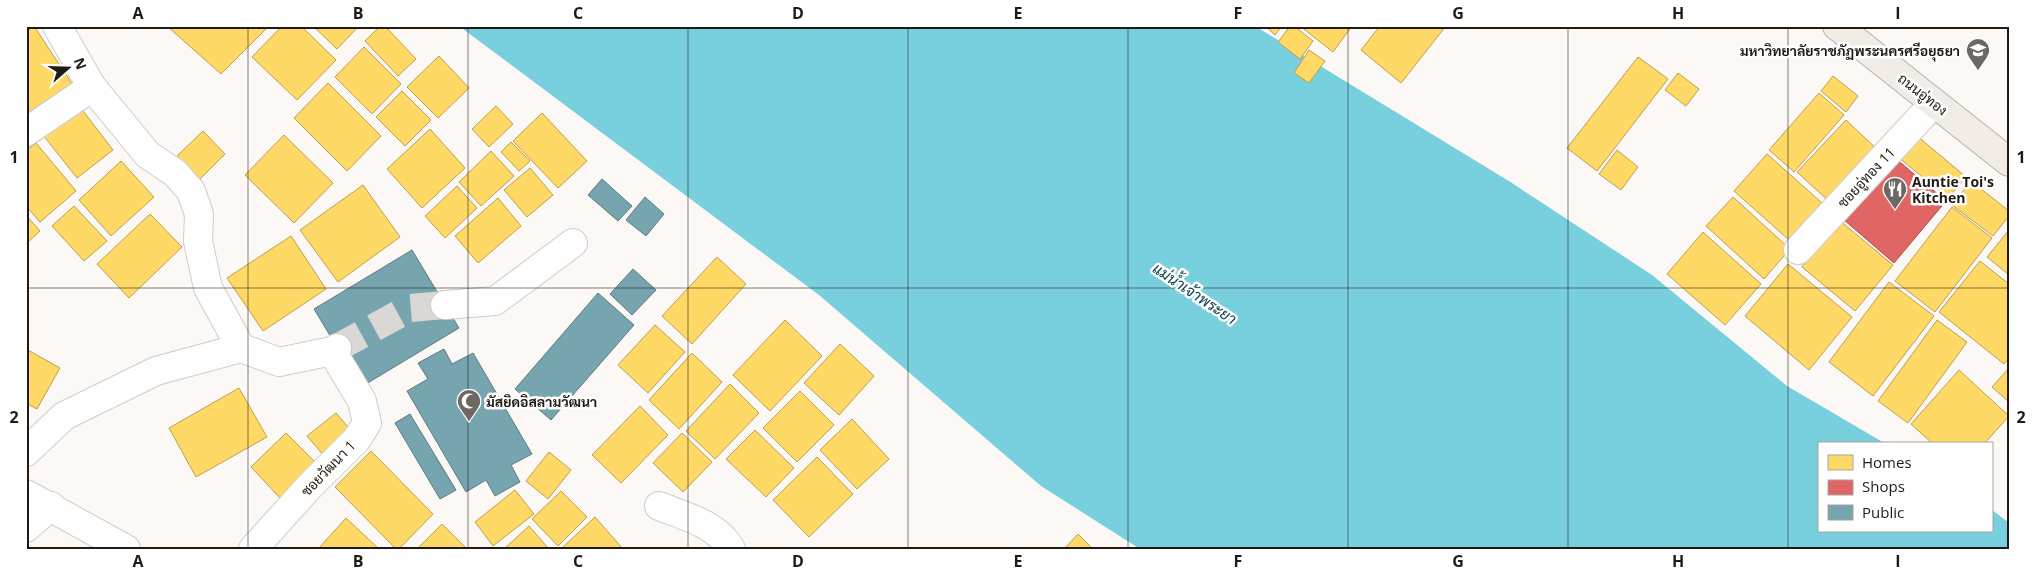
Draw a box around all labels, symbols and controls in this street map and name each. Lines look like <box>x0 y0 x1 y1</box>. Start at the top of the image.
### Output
text: A <box>132 2 144 24</box>
text: B <box>353 2 363 24</box>
text: C <box>573 2 583 24</box>
text: D <box>792 2 804 24</box>
text: E <box>1014 2 1023 24</box>
text: F <box>1234 2 1242 24</box>
text: G <box>1452 2 1464 24</box>
text: H <box>1672 2 1684 24</box>
text: I <box>1895 2 1901 24</box>
school or university icon: มหาวิทยาลัยราชภัฏพระนครศรีอยุธยา <box>1965 37 1991 71</box>
place label: มหาวิทยาลัยราชภัฏพระนครศรีอยุธยา <box>1740 41 1960 62</box>
north arrow <box>42 42 92 92</box>
text: N <box>70 55 92 72</box>
street label: ถนนอู่ทอง <box>1894 69 1952 120</box>
street label: ซอยอู่ทอง 11 <box>1833 143 1900 212</box>
text: 1 <box>9 146 19 168</box>
text: 1 <box>2016 146 2026 168</box>
place label: Auntie Toi's Kitchen <box>1912 172 1994 207</box>
restaurant icon: Auntie Toi's Kitchen <box>1882 176 1908 210</box>
water label: แม่น้ำเจ้าพระยา <box>1149 256 1242 328</box>
mosque icon: มัสยิดอิสลามวัฒนา <box>456 388 482 422</box>
place label: มัสยิดอิสลามวัฒนา <box>486 392 597 411</box>
text: 2 <box>9 406 19 428</box>
text: 2 <box>2016 406 2026 428</box>
street label: ซอยวัฒนา 1 <box>297 436 359 500</box>
legend <box>1818 442 1992 532</box>
text: Homes <box>1862 452 1912 472</box>
text: Shops <box>1862 476 1905 496</box>
text: Public <box>1862 502 1904 522</box>
text: A <box>132 550 144 572</box>
text: B <box>353 550 363 572</box>
text: C <box>573 550 583 572</box>
text: D <box>792 550 804 572</box>
text: E <box>1014 550 1023 572</box>
text: F <box>1234 550 1242 572</box>
text: G <box>1452 550 1464 572</box>
text: H <box>1672 550 1684 572</box>
text: I <box>1895 550 1901 572</box>

